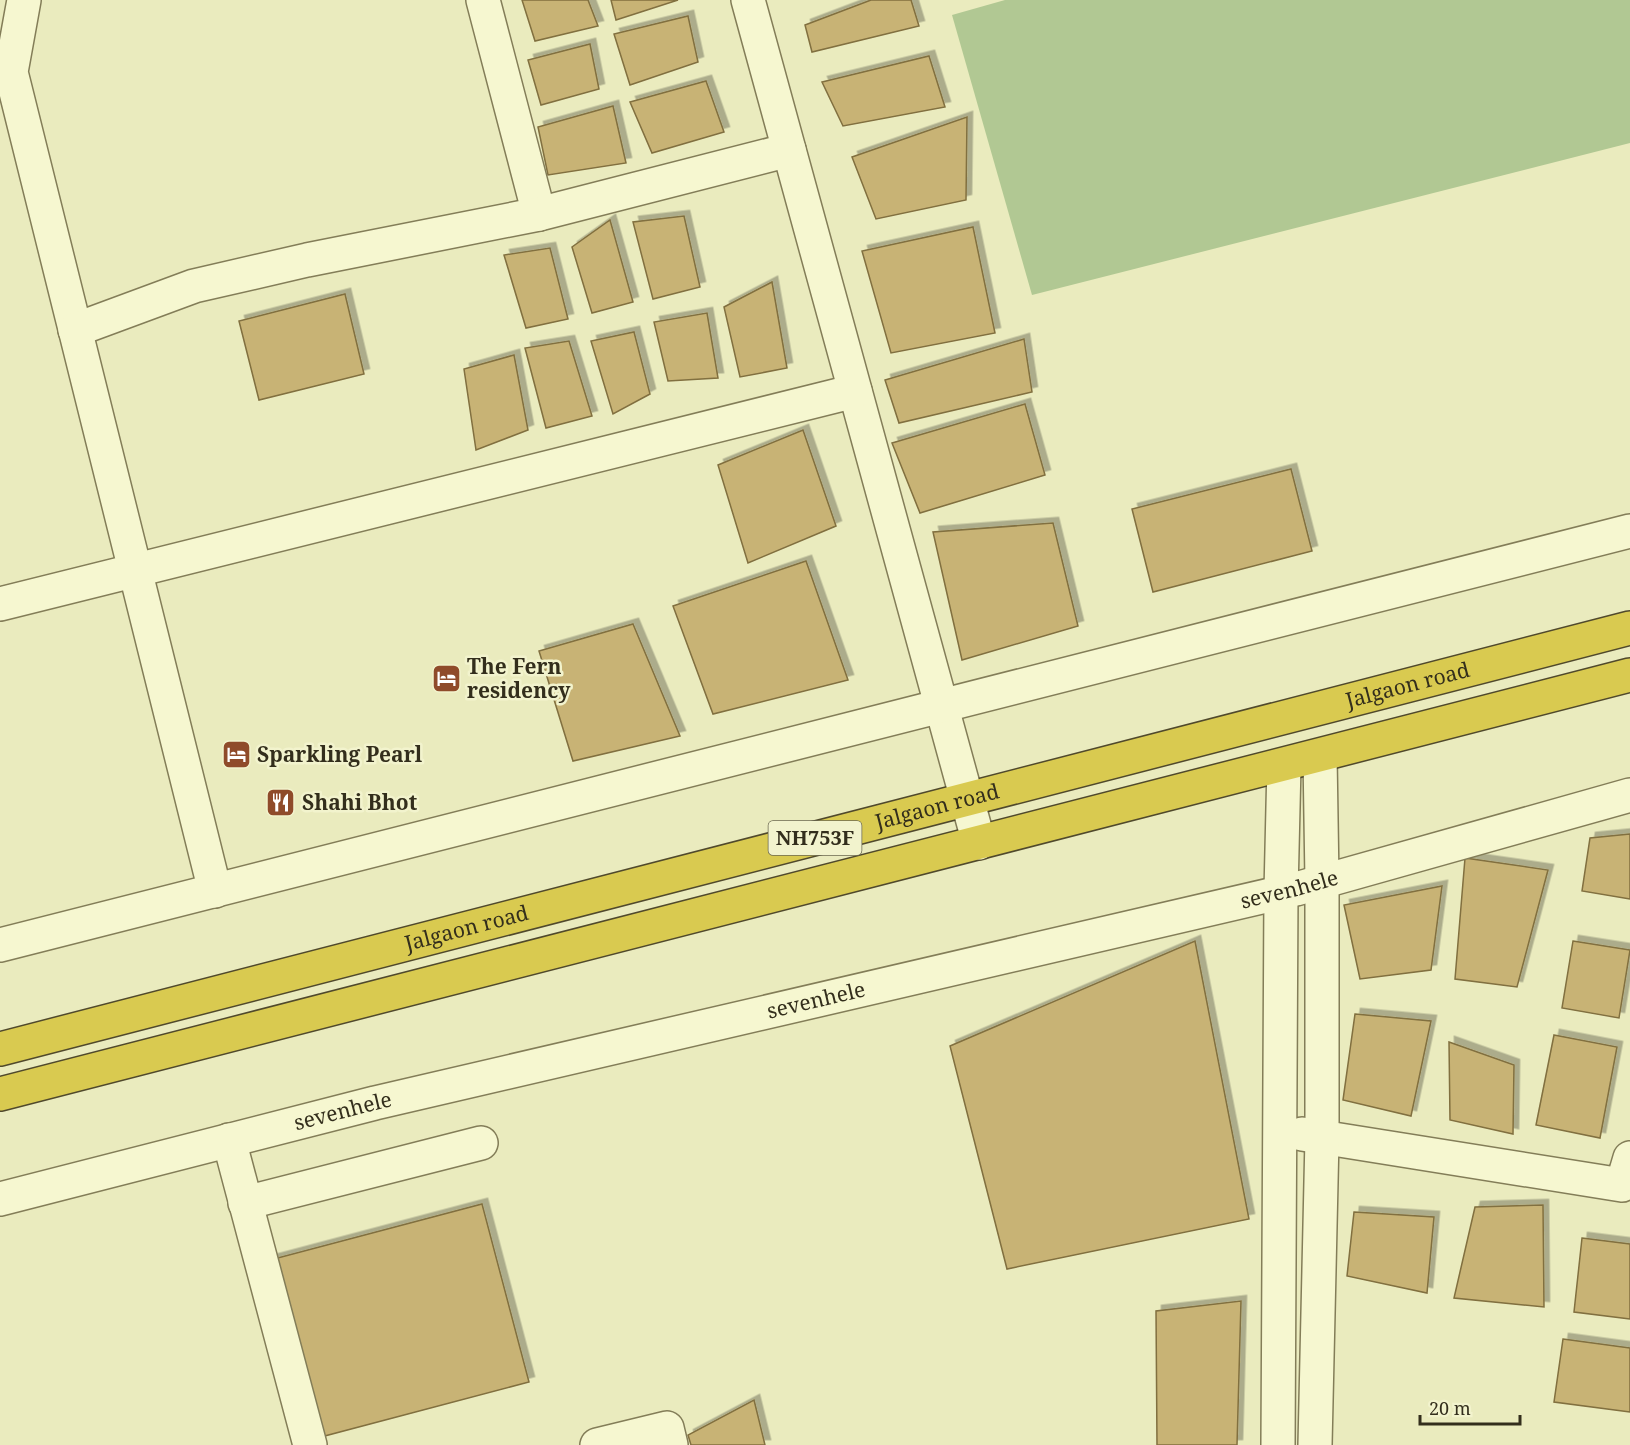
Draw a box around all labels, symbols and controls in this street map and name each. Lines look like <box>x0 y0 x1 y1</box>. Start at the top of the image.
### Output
place label: The Fern residency <box>467 652 571 704</box>
street label: Jalgaon road <box>1342 655 1473 714</box>
hotel icon: The Fern residency <box>430 663 462 695</box>
hotel icon: Sparkling Pearl <box>220 739 252 771</box>
place label: Sparkling Pearl <box>257 740 423 768</box>
street label: Jalgaon road <box>871 777 1002 836</box>
restaurant icon: Shahi Bhot <box>265 787 297 819</box>
place label: Shahi Bhot <box>302 788 418 816</box>
road number: NH753F <box>768 821 862 855</box>
street label: sevenhele <box>1237 863 1341 914</box>
street label: Jalgaon road <box>401 898 531 957</box>
street label: sevenhele <box>764 975 868 1024</box>
street label: sevenhele <box>291 1085 394 1136</box>
scale bar <box>1420 1388 1520 1426</box>
text: 20 m <box>1429 1396 1471 1420</box>

